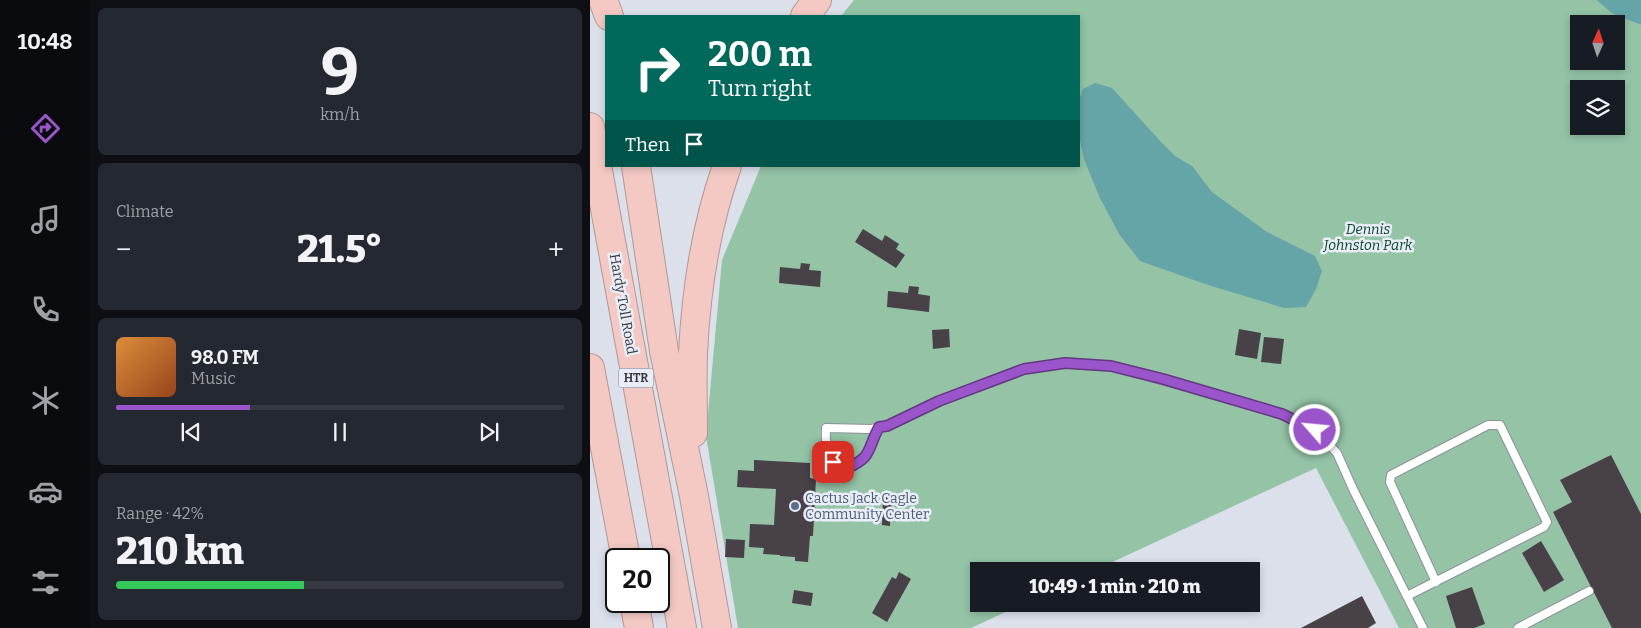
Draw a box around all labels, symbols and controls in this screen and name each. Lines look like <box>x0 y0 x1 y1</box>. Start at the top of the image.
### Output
north arrow <box>1570 15 1625 70</box>
map controls <box>1570 15 1625 135</box>
text: 10:48 <box>17 28 73 55</box>
text: 9 <box>321 33 359 111</box>
text: 200 m <box>708 33 812 75</box>
icon: right <box>625 35 690 100</box>
text: Turn right <box>708 75 811 102</box>
button: layers <box>1570 80 1625 135</box>
text: km/h <box>320 105 360 124</box>
icon: directions <box>28 111 63 146</box>
icon: arrive <box>680 130 708 158</box>
text: Then <box>625 133 670 156</box>
icon: music <box>28 202 63 237</box>
text: Climate <box>116 202 174 221</box>
park label: Dennis Johnston Park <box>1322 221 1413 254</box>
text: 21.5° <box>297 226 383 272</box>
text: − <box>116 233 131 266</box>
text: + <box>548 233 564 266</box>
street label: Hardy Toll Road <box>606 252 640 356</box>
icon: phone <box>28 292 63 327</box>
text: 98.0 FM <box>191 346 259 369</box>
road number: HTR <box>618 368 654 388</box>
text: Music <box>191 369 236 388</box>
icon: climate <box>28 383 63 418</box>
position arrow <box>1288 403 1340 455</box>
icon: previous <box>177 418 205 446</box>
icon: pause <box>326 418 354 446</box>
icon: next <box>475 418 503 446</box>
pin <box>812 441 854 483</box>
icon: arrive <box>819 448 847 476</box>
icon: car <box>28 474 63 509</box>
place label: Cactus Jack Cagle Community Center <box>805 490 929 523</box>
marker: Cactus Jack Cagle Community Center <box>789 500 801 512</box>
text: Range · 42% <box>116 504 204 523</box>
text: 210 km <box>116 528 244 574</box>
speed limit sign: 20 <box>605 548 670 613</box>
icon: filters <box>28 565 63 600</box>
text: 10:49 · 1 min · 210 m <box>1029 575 1201 598</box>

